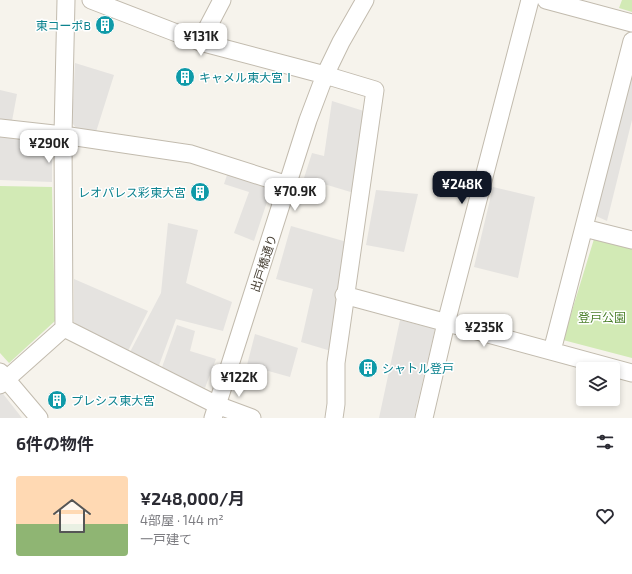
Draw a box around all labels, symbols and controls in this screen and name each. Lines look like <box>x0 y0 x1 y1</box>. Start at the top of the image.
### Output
building icon: 東コーポB <box>94 14 116 36</box>
place label: 東コーポB <box>36 18 91 32</box>
pin: ¥131K <box>173 23 229 57</box>
text: ¥131K <box>183 28 219 44</box>
building icon: キャメル東大宮Ⅰ <box>174 66 196 88</box>
place label: キャメル東大宮Ⅰ <box>199 70 295 84</box>
pin: ¥290K <box>21 130 77 164</box>
text: ¥290K <box>29 135 69 151</box>
pin: ¥248K <box>434 171 490 205</box>
text: ¥248K <box>442 176 482 192</box>
pin: ¥70.9K <box>262 178 328 212</box>
building icon: レオパレス彩東大宮 <box>189 181 211 203</box>
text: ¥70.9K <box>274 183 316 199</box>
place label: レオパレス彩東大宮 <box>78 185 186 199</box>
street label: 出戸橋通り <box>247 232 279 294</box>
park label: 登戸公園 <box>578 310 626 324</box>
pin: ¥235K <box>456 314 512 348</box>
text: ¥235K <box>465 319 503 335</box>
building icon: シャトル登戸 <box>357 357 379 379</box>
place label: シャトル登戸 <box>382 361 454 375</box>
map controls <box>576 362 620 406</box>
button: layers <box>576 362 620 406</box>
pin: ¥122K <box>211 364 267 398</box>
text: ¥122K <box>220 369 258 385</box>
building icon: プレシス東大宮 <box>46 389 68 411</box>
place label: プレシス東大宮 <box>71 393 155 407</box>
icon: filters <box>594 431 616 453</box>
text: 6件の物件 <box>16 433 94 453</box>
text: ¥248,000/月 <box>140 488 245 508</box>
icon: home <box>48 492 96 540</box>
icon: heart <box>594 505 616 527</box>
text: 4部屋 · 144 m² <box>140 512 224 528</box>
text: 一戸建て <box>140 531 192 547</box>

